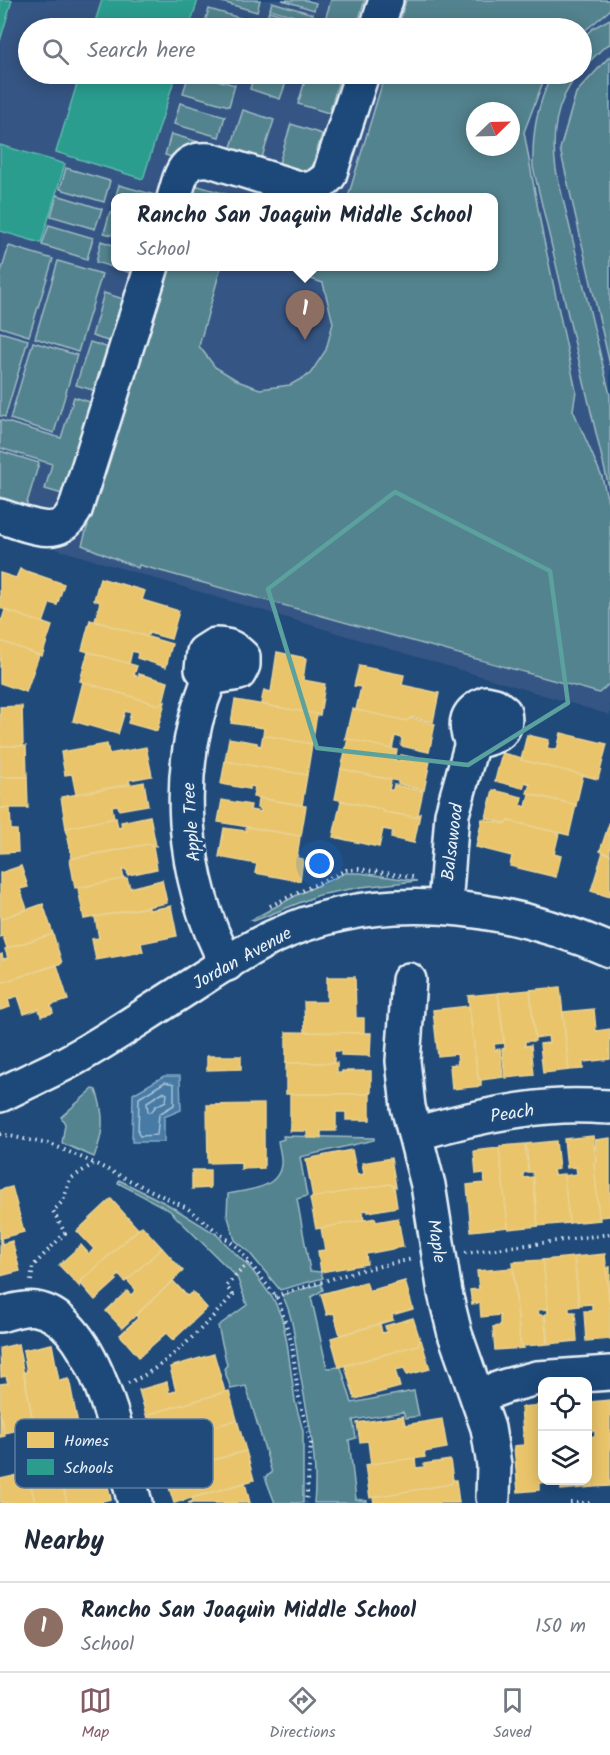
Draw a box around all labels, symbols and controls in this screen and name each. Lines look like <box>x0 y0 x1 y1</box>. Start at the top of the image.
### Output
search box <box>18 18 592 84</box>
text: Search here <box>87 34 195 69</box>
icon: search <box>39 35 72 68</box>
north arrow <box>466 102 520 156</box>
popup <box>111 193 498 271</box>
text: Rancho San Joaquin Middle School <box>137 199 472 234</box>
text: School <box>137 234 190 266</box>
pin: 1 <box>286 290 324 340</box>
street label: Apple Tree <box>175 781 210 863</box>
street label: Balsawood <box>434 801 473 883</box>
your location <box>305 849 334 878</box>
street label: Jordan Avenue <box>188 920 298 999</box>
street label: Peach <box>488 1097 536 1132</box>
street label: Maple <box>418 1217 453 1265</box>
map controls <box>538 1377 592 1485</box>
button: locate <box>538 1377 592 1431</box>
legend <box>15 1419 213 1488</box>
text: Homes <box>64 1429 109 1454</box>
button: layers <box>538 1431 592 1485</box>
text: Schools <box>64 1456 114 1481</box>
text: Nearby <box>24 1521 104 1563</box>
text: Rancho San Joaquin Middle School <box>81 1594 416 1629</box>
text: 1 <box>40 1611 47 1643</box>
text: 150 m <box>535 1611 586 1643</box>
text: School <box>81 1629 134 1661</box>
tab: Map <box>79 1684 112 1745</box>
tab: Directions <box>269 1684 336 1745</box>
tab: Saved <box>493 1684 531 1745</box>

